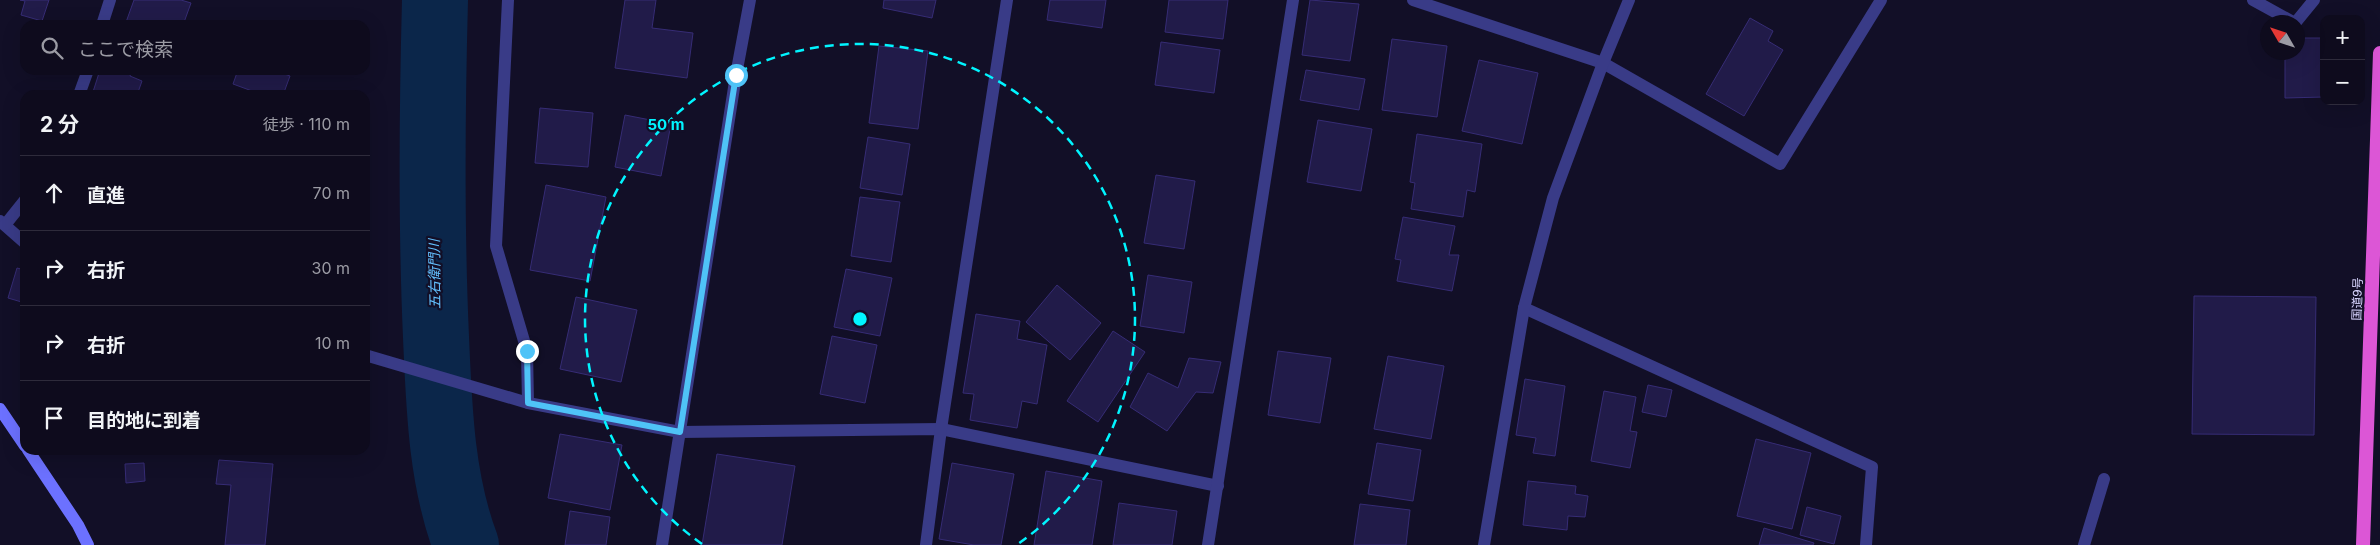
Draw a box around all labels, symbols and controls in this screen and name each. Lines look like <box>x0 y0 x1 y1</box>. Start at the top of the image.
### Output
north arrow <box>2260 15 2305 60</box>
map controls <box>2320 15 2365 105</box>
button: + <box>2320 15 2365 60</box>
search box <box>20 20 370 75</box>
icon: search <box>38 34 66 62</box>
text: ここで検索 <box>78 38 173 61</box>
button: − <box>2320 60 2365 105</box>
route start <box>725 64 748 87</box>
text: 2 分 <box>40 112 79 137</box>
text: 徒歩 · 110 m <box>263 114 350 134</box>
text: 50 m <box>648 115 684 134</box>
icon: ahead <box>40 179 68 207</box>
text: 70 m <box>313 183 350 203</box>
text: 直進 <box>87 184 125 207</box>
water label: 五右衛門川 <box>425 237 443 309</box>
icon: right <box>40 254 68 282</box>
text: 30 m <box>312 258 350 278</box>
text: 右折 <box>87 259 125 282</box>
street label: 国道9号 <box>2349 277 2365 321</box>
centre of rings <box>851 310 869 328</box>
icon: right <box>40 329 68 357</box>
text: 10 m <box>315 333 350 353</box>
text: 右折 <box>87 334 125 357</box>
route end <box>516 340 539 363</box>
icon: arrive <box>40 404 68 432</box>
text: 目的地に到着 <box>87 409 201 432</box>

